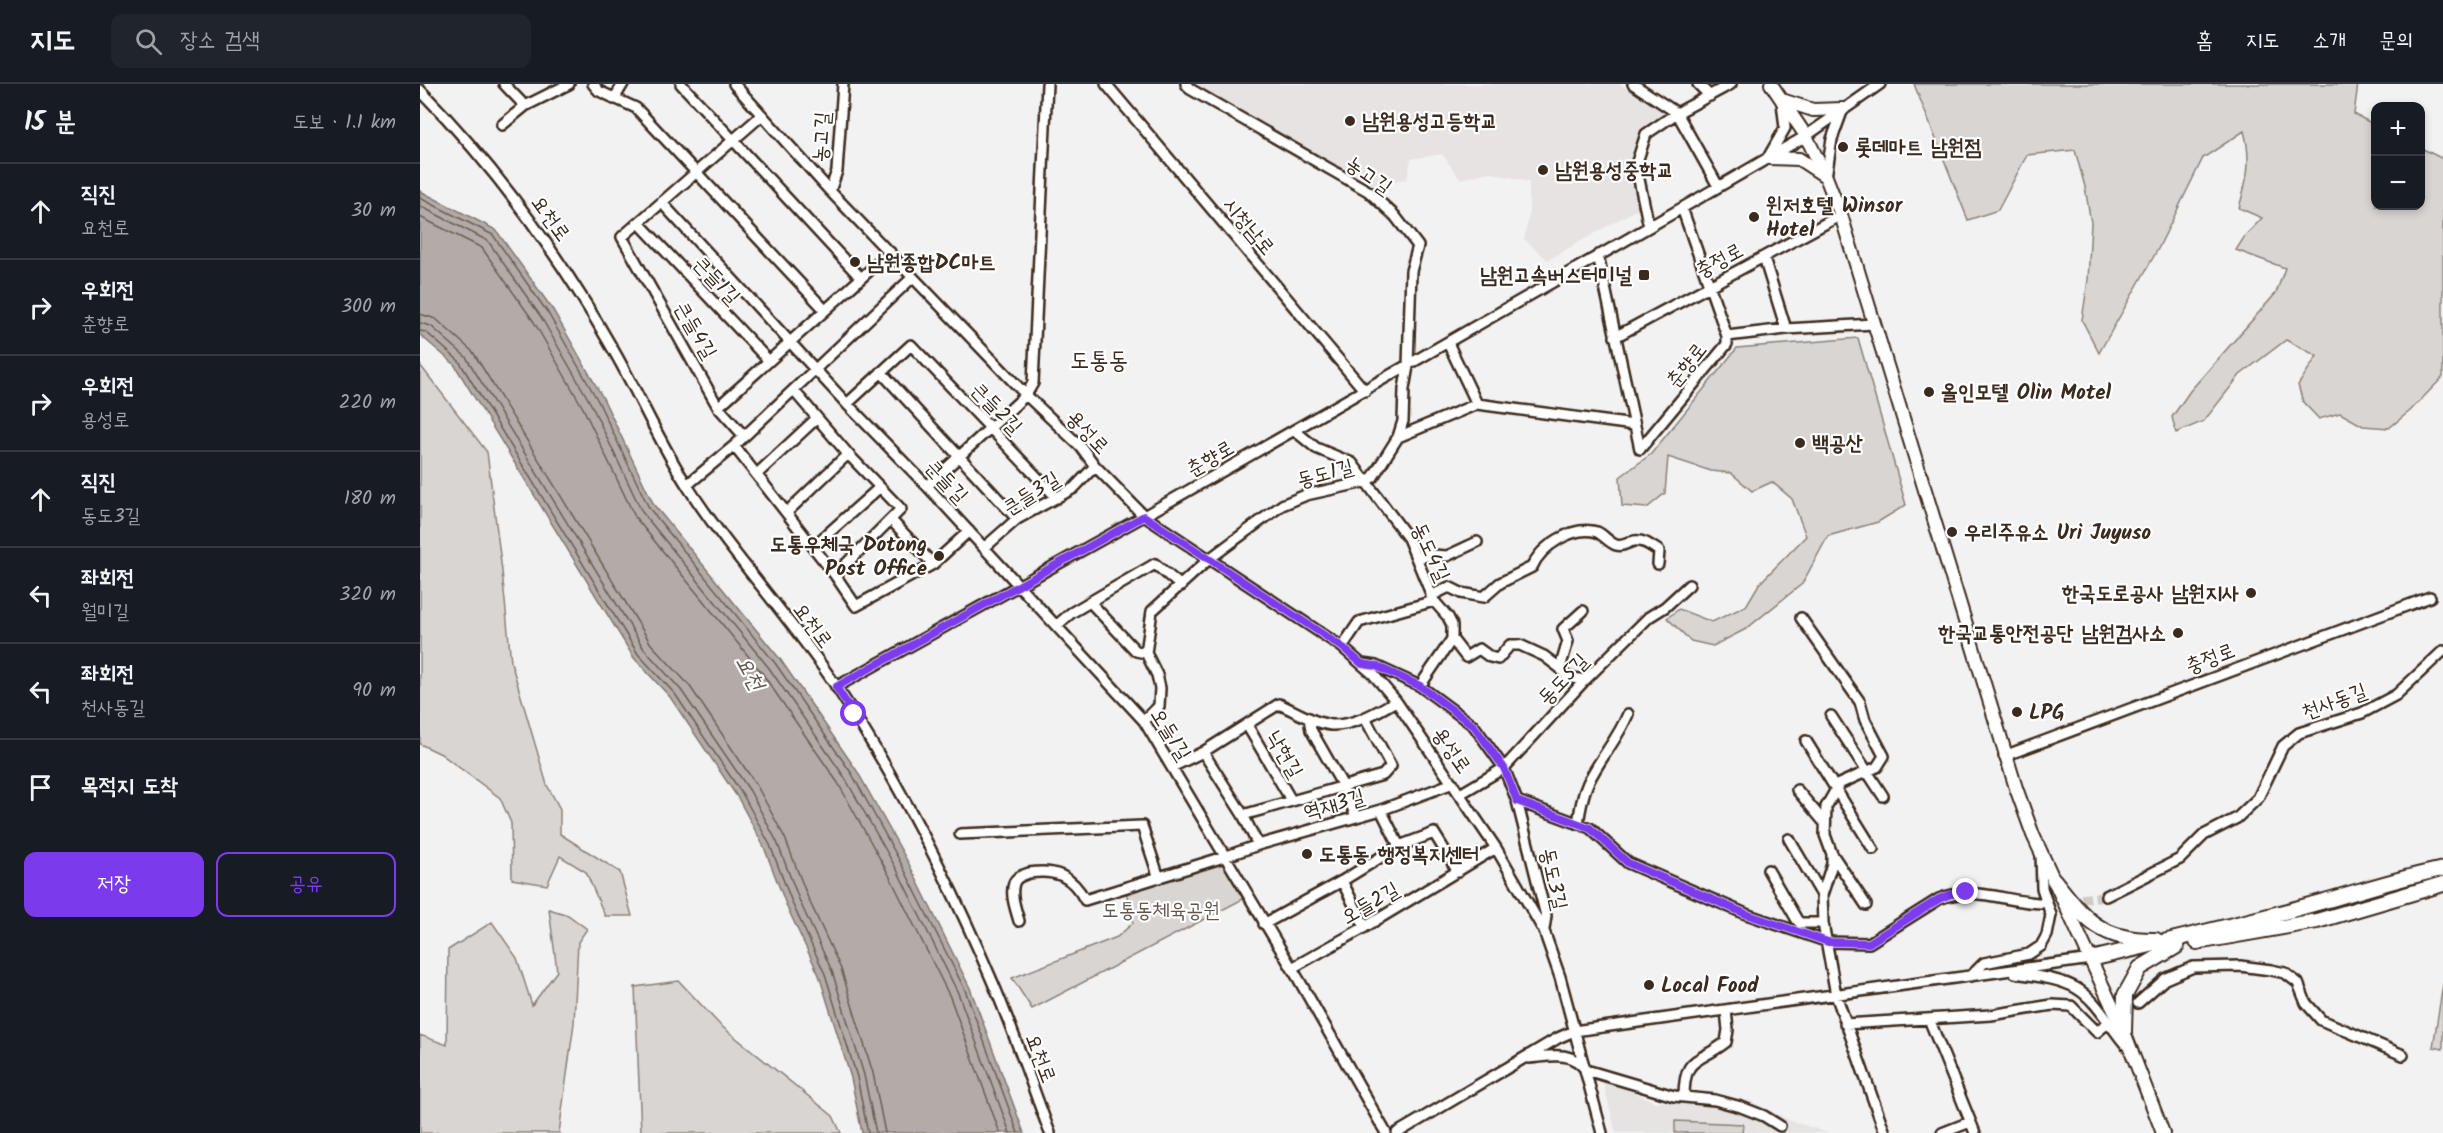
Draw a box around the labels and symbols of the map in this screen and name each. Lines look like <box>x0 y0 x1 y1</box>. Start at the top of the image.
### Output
place label: 남원용성고등학교 <box>1362 106 1497 139</box>
street label: 농고길 <box>804 111 841 164</box>
marker: 남원용성고등학교 <box>1343 114 1357 128</box>
place label: 롯데마트 남원점 <box>1855 132 1981 165</box>
marker: 롯데마트 남원점 <box>1836 140 1850 154</box>
street label: 농고길 <box>1338 148 1398 204</box>
place label: 남원용성중학교 <box>1555 155 1673 188</box>
marker: 남원용성중학교 <box>1536 163 1550 177</box>
street label: 요천로 <box>522 189 578 249</box>
street label: 시청남로 <box>1213 190 1282 263</box>
place label: 윈저호텔 Winsor Hotel <box>1766 190 1904 247</box>
marker: 윈저호텔 Winsor Hotel <box>1747 210 1761 224</box>
street label: 충정로 <box>1690 235 1750 288</box>
place label: 남원종합DC마트 <box>867 247 995 280</box>
street label: 큰들1길 <box>684 249 748 313</box>
marker: 남원종합DC마트 <box>848 255 862 269</box>
place label: 남원고속버스터미널 <box>1480 260 1632 293</box>
marker: 남원고속버스터미널 <box>1637 268 1651 282</box>
street label: 큰들4길 <box>665 296 725 366</box>
street label: 춘향로 <box>1658 336 1716 396</box>
district label: 도통동 <box>1070 342 1128 381</box>
street label: 큰들2길 <box>962 375 1030 443</box>
place label: 올인모텔 Olin Motel <box>1941 377 2112 410</box>
marker: 올인모텔 Olin Motel <box>1922 385 1936 399</box>
street label: 용성로 <box>1058 403 1116 463</box>
place label: 백공산 <box>1812 428 1863 461</box>
street label: 춘향로 <box>1181 432 1241 486</box>
marker: 백공산 <box>1793 436 1807 450</box>
street label: 동도1길 <box>1293 451 1357 498</box>
street label: 큰들길 <box>917 452 975 512</box>
street label: 큰들3길 <box>996 464 1067 525</box>
street label: 동도4길 <box>1402 517 1458 588</box>
place label: 우리주유소 Uri Juyuso <box>1964 517 2152 550</box>
marker: 우리주유소 Uri Juyuso <box>1945 525 1959 539</box>
place label: 도통우체국 Dotong Post Office <box>770 529 927 586</box>
marker: 도통우체국 Dotong Post Office <box>932 549 946 563</box>
place label: 한국도로공사 남원지사 <box>2061 578 2239 611</box>
marker: 한국도로공사 남원지사 <box>2244 586 2258 600</box>
street label: 요천로 <box>783 596 840 656</box>
place label: 한국교통안전공단 남원검사소 <box>1937 618 2166 651</box>
marker: 한국교통안전공단 남원검사소 <box>2171 626 2185 640</box>
street label: 충정로 <box>2181 635 2240 684</box>
street label: 동도5길 <box>1531 646 1598 714</box>
water label: 요천 <box>725 649 774 699</box>
street label: 천사동길 <box>2297 675 2372 729</box>
place label: LPG <box>2029 697 2065 730</box>
route start <box>840 700 866 726</box>
street label: 오들1길 <box>1141 702 1199 768</box>
marker: LPG <box>2010 705 2024 719</box>
street label: 용성로 <box>1423 721 1479 781</box>
street label: 낙현길 <box>1257 725 1311 785</box>
street label: 역재3길 <box>1300 781 1369 830</box>
place label: 도통동 행정복지센터 <box>1319 839 1479 872</box>
street label: 동도3길 <box>1530 845 1575 913</box>
marker: 도통동 행정복지센터 <box>1300 847 1314 861</box>
street label: 오들2길 <box>1335 874 1406 934</box>
route end <box>1952 878 1978 904</box>
park label: 도통동체육공원 <box>1102 895 1220 928</box>
place label: Local Food <box>1661 970 1759 1003</box>
marker: Local Food <box>1642 978 1656 992</box>
street label: 요천로 <box>1015 1029 1064 1088</box>

